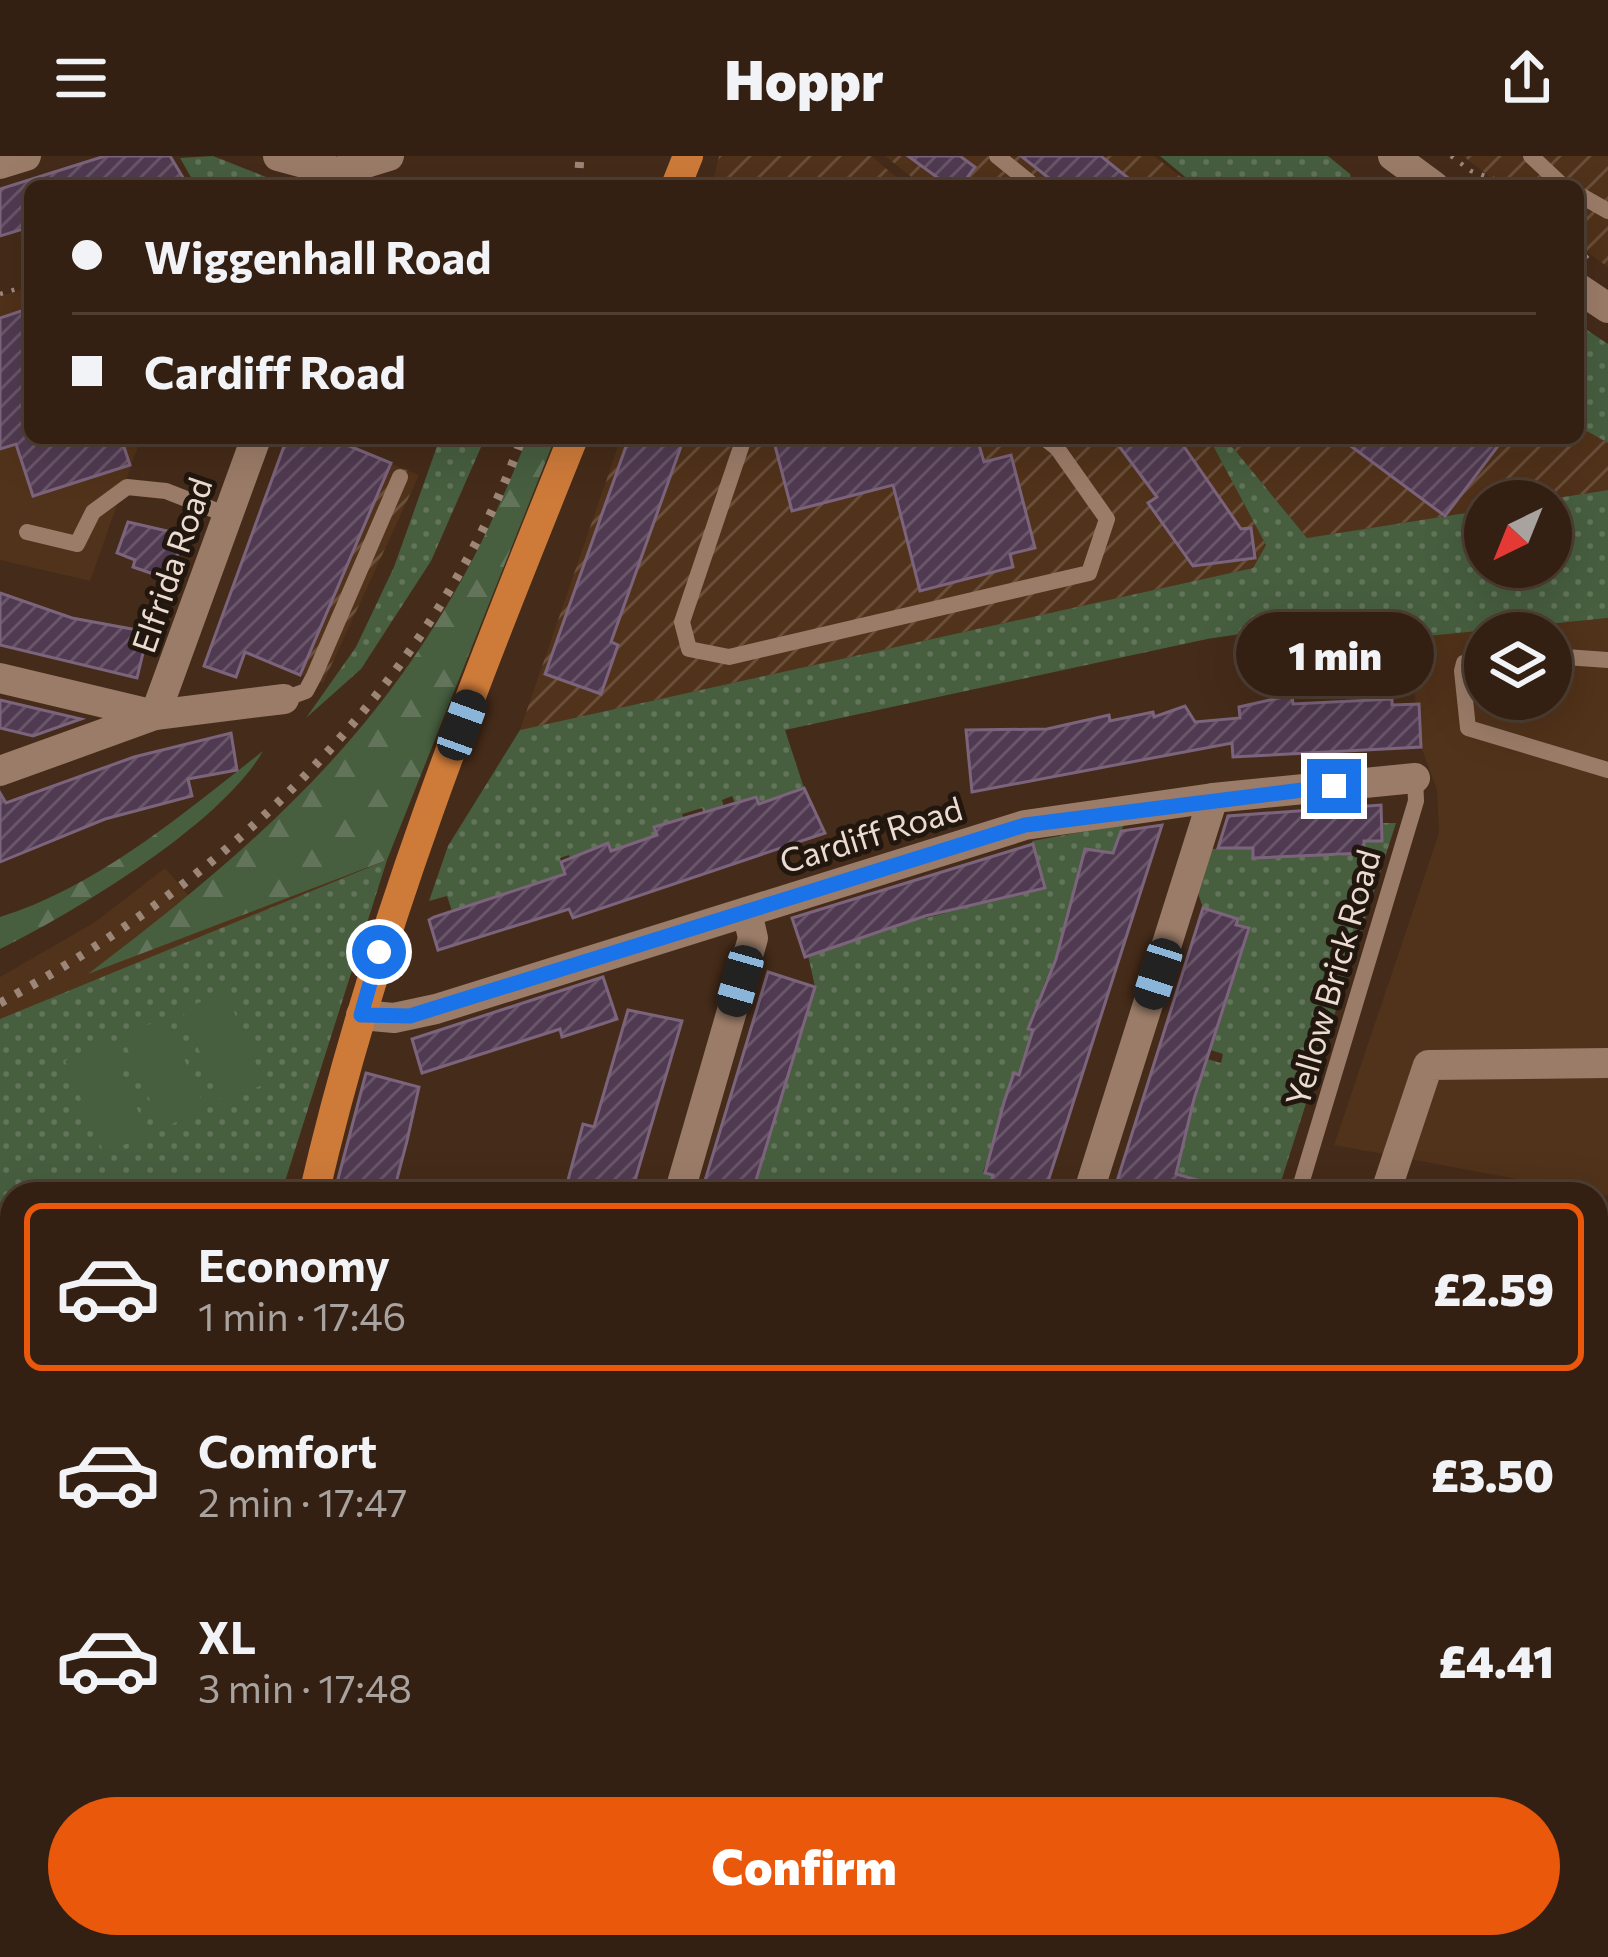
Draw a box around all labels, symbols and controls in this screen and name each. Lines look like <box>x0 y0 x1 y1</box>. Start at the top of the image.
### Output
icon: menu <box>48 45 114 111</box>
text: Hoppr <box>724 45 884 111</box>
icon: share <box>1494 45 1560 111</box>
text: Wiggenhall Road <box>144 228 492 283</box>
text: Cardiff Road <box>144 343 406 398</box>
street label: Elfrida Road <box>122 472 220 657</box>
north arrow <box>1464 480 1572 588</box>
map controls <box>1464 480 1572 720</box>
callout: 1 min <box>1235 612 1433 696</box>
button: layers <box>1464 612 1572 720</box>
text: 1 min <box>1288 630 1382 678</box>
car <box>433 685 491 765</box>
route end <box>1307 759 1361 813</box>
street label: Cardiff Road <box>774 786 967 881</box>
street label: Yellow Brick Road <box>1275 845 1388 1111</box>
route start <box>352 925 406 979</box>
car <box>1130 934 1186 1014</box>
car <box>713 941 767 1021</box>
icon: car <box>54 1233 162 1341</box>
text: Economy <box>198 1236 390 1291</box>
text: £2.59 <box>1433 1260 1554 1315</box>
text: 1 min · 17:46 <box>198 1291 406 1339</box>
icon: car <box>54 1419 162 1527</box>
text: Comfort <box>198 1422 377 1477</box>
text: £3.50 <box>1431 1446 1554 1501</box>
text: 2 min · 17:47 <box>198 1477 407 1525</box>
icon: car <box>54 1605 162 1713</box>
text: XL <box>198 1608 256 1663</box>
text: £4.41 <box>1438 1632 1554 1687</box>
text: 3 min · 17:48 <box>198 1663 412 1711</box>
button: Confirm <box>48 1797 1560 1935</box>

